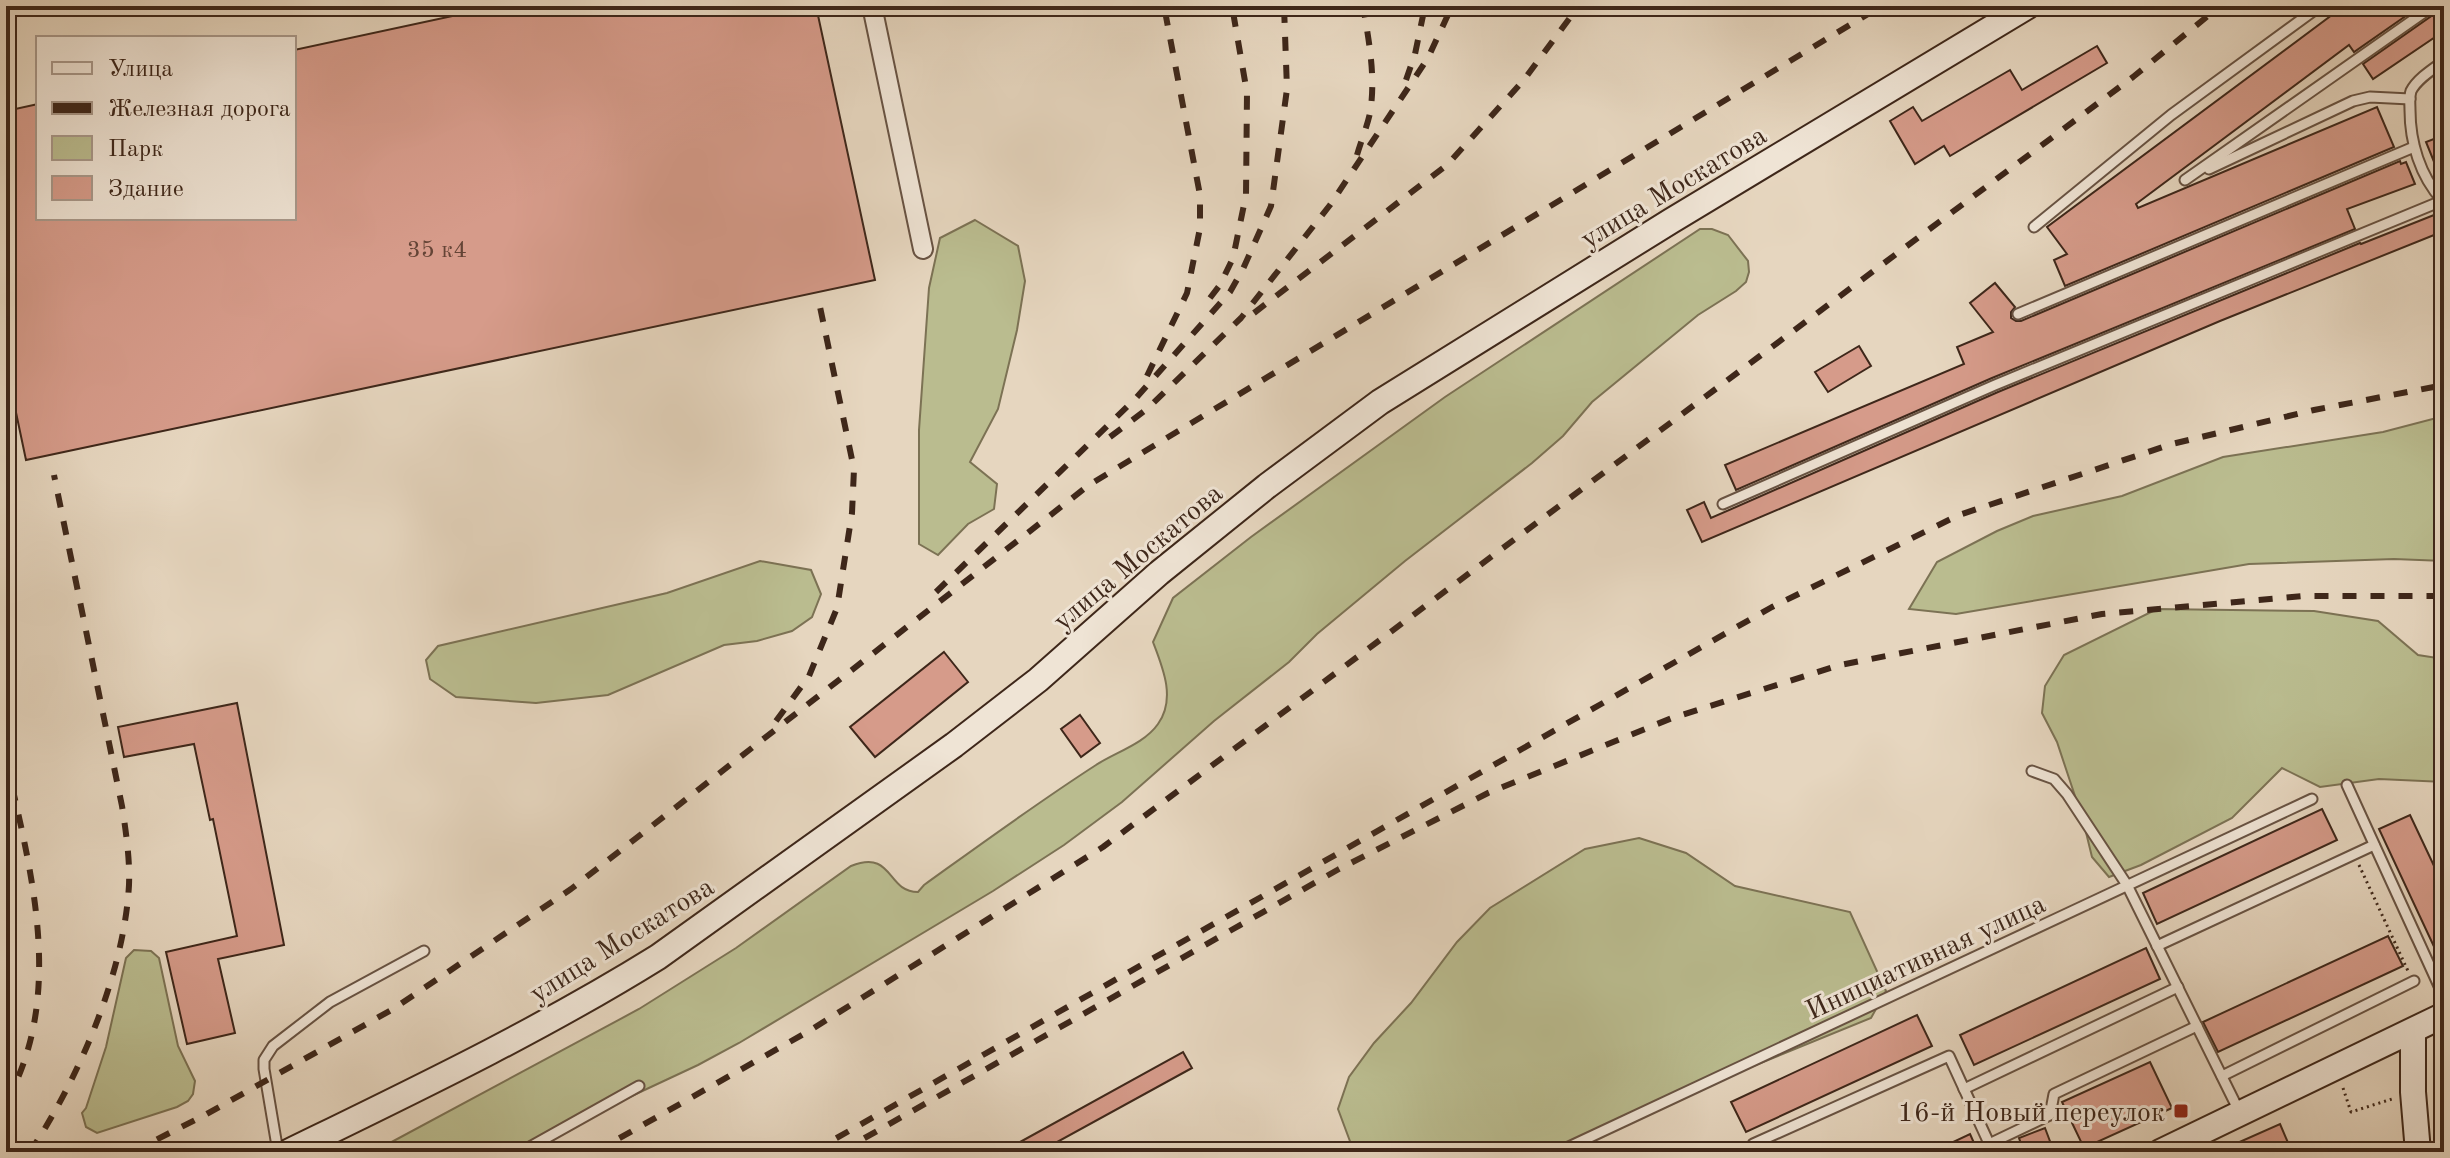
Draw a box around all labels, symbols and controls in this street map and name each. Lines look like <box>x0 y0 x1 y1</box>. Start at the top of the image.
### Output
legend <box>36 36 296 220</box>
text: Улица <box>108 58 173 82</box>
text: Железная дорога <box>108 98 291 122</box>
street label: улица Москатова <box>1577 122 1772 255</box>
text: Парк <box>108 138 163 162</box>
text: Здание <box>108 178 184 202</box>
house number: 35 к4 <box>407 239 467 263</box>
street label: улица Москатова <box>1049 480 1229 637</box>
street label: улица Москатова <box>526 874 720 1009</box>
street label: Инициативная улица <box>1802 891 2051 1027</box>
place label: 16-й Новый переулок <box>1898 1100 2165 1128</box>
marker: 16-й Новый переулок <box>2172 1102 2190 1120</box>

